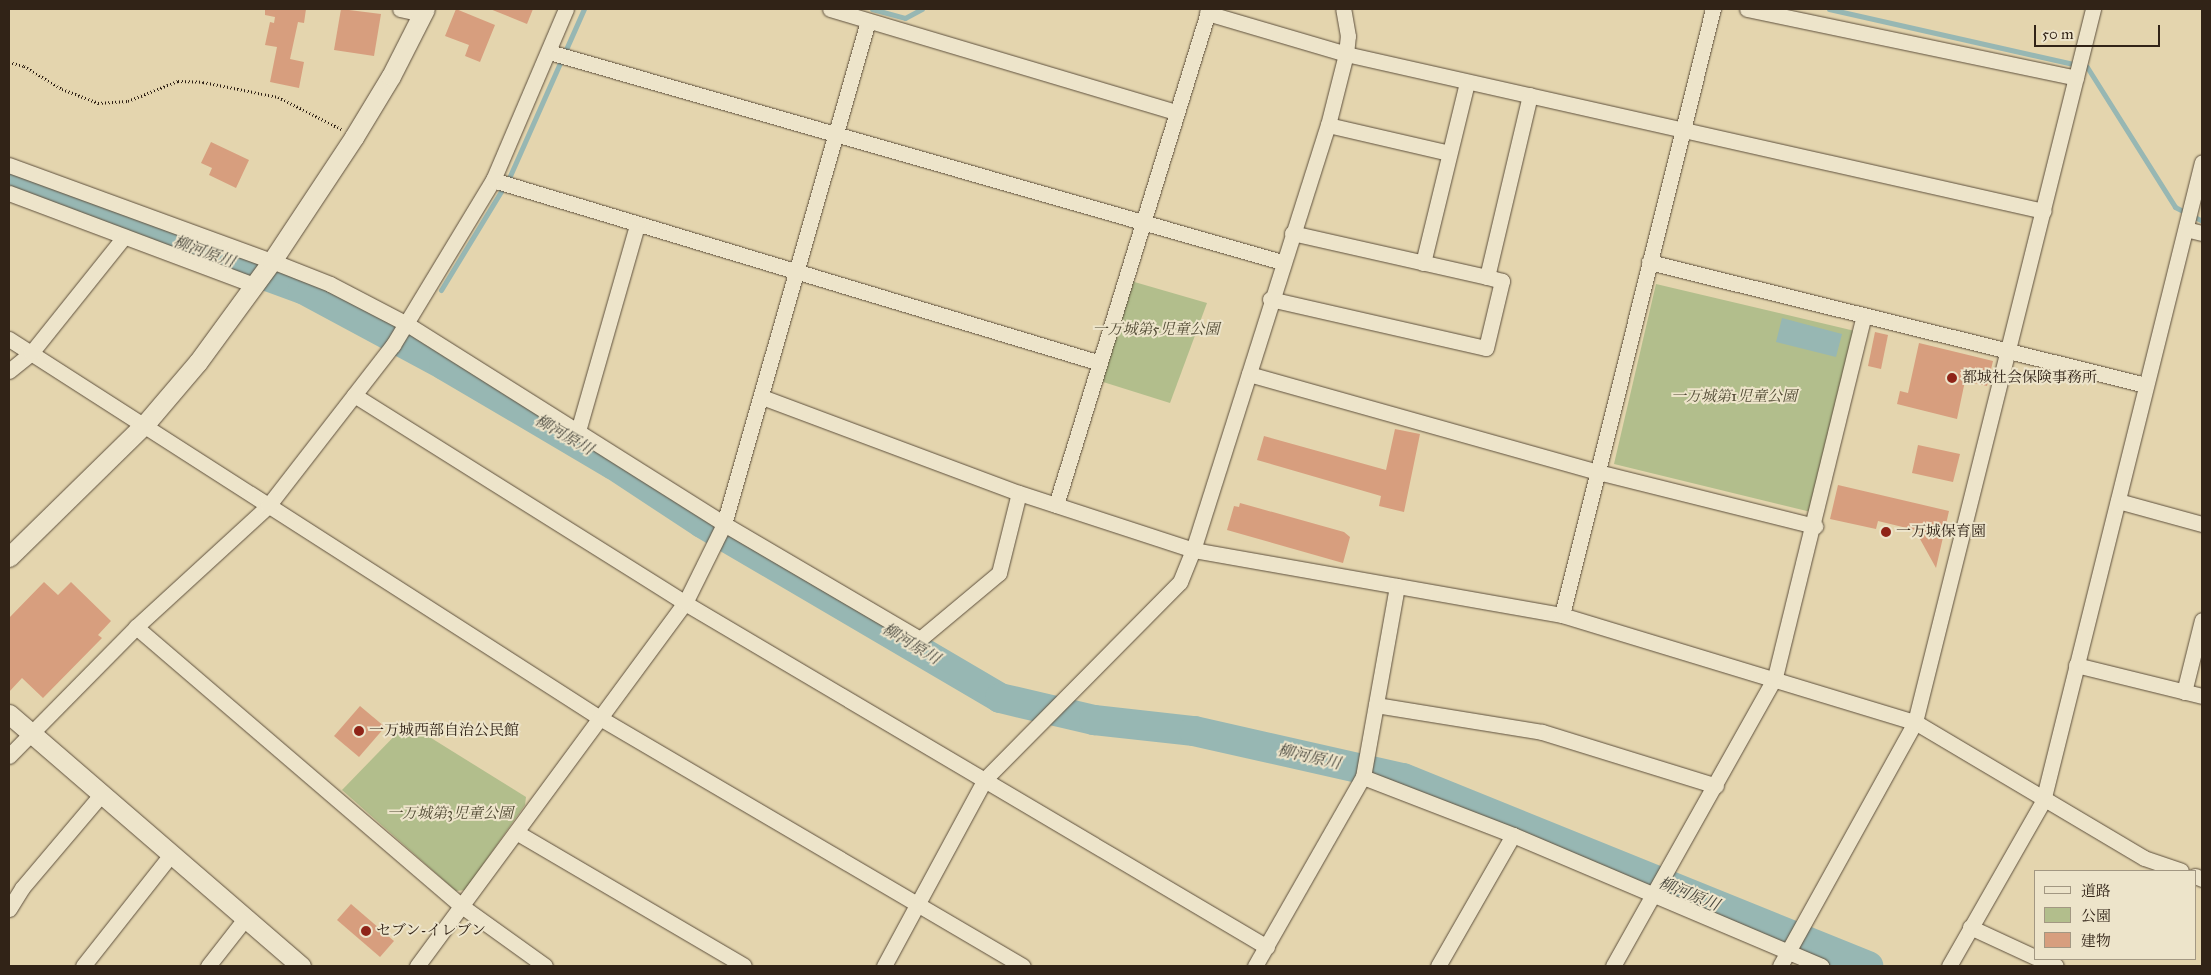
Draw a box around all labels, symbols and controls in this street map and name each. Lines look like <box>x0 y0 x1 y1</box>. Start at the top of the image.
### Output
scale bar <box>2036 15 2162 47</box>
text: 50 m <box>2042 25 2074 43</box>
water label: 柳河原川 <box>171 232 237 272</box>
park label: 一万城第5児童公園 <box>1093 321 1219 339</box>
place label: 都城社会保険事務所 <box>1962 369 2097 387</box>
marker: 都城社会保険事務所 <box>1946 372 1958 384</box>
park label: 一万城第1児童公園 <box>1671 388 1797 406</box>
water label: 柳河原川 <box>531 411 597 459</box>
place label: 一万城保育園 <box>1896 523 1986 541</box>
marker: 一万城保育園 <box>1880 526 1892 538</box>
water label: 柳河原川 <box>879 619 943 669</box>
place label: 一万城西部自治公民館 <box>369 722 519 740</box>
marker: 一万城西部自治公民館 <box>353 725 365 737</box>
water label: 柳河原川 <box>1276 740 1342 774</box>
park label: 一万城第3児童公園 <box>387 805 513 823</box>
legend <box>2034 870 2196 960</box>
water label: 柳河原川 <box>1656 873 1722 915</box>
text: 道路 <box>2081 882 2111 900</box>
text: 公園 <box>2081 907 2111 925</box>
place label: セブン-イレブン <box>376 922 487 940</box>
marker: セブン-イレブン <box>360 925 372 937</box>
text: 建物 <box>2081 932 2111 950</box>

